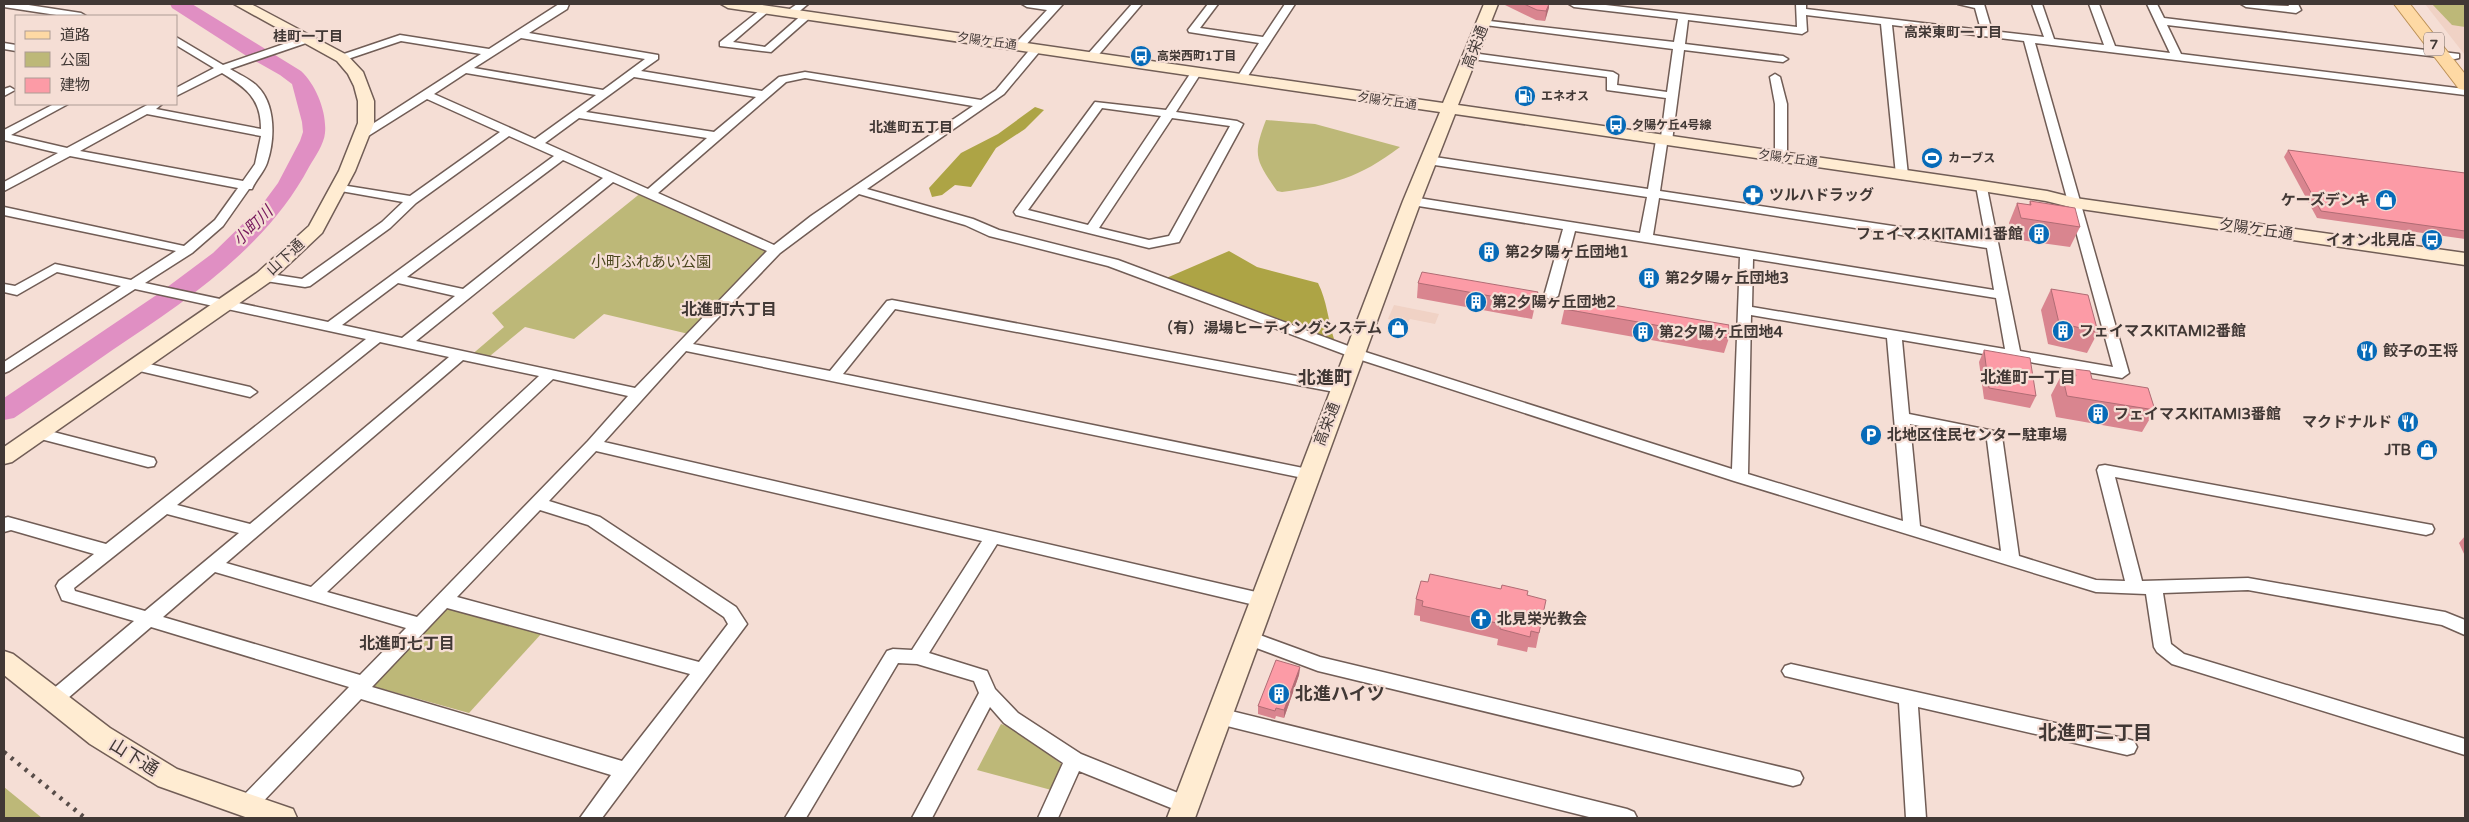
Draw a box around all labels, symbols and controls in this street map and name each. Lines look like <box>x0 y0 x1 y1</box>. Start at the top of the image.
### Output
legend <box>15 15 178 105</box>
street label: 高栄通 <box>1459 23 1491 71</box>
district label: 高栄東町一丁目 <box>1904 24 2002 41</box>
text: 道路 <box>60 26 90 44</box>
district label: 桂町一丁目 <box>273 28 343 45</box>
street label: 夕陽ケ丘通 <box>956 30 1018 52</box>
road number: 7 <box>2424 33 2444 56</box>
bus stop icon: 高栄西町1丁目 <box>1129 44 1153 68</box>
place label: 高栄西町1丁目 <box>1157 49 1237 63</box>
text: 公園 <box>60 51 90 69</box>
text: 建物 <box>60 76 90 94</box>
fuel station icon: エネオス <box>1513 84 1537 108</box>
place label: エネオス <box>1541 89 1589 103</box>
street label: 夕陽ケ丘通 <box>1356 90 1418 112</box>
bus stop icon: 夕陽ケ丘4号線 <box>1604 113 1628 137</box>
place label: 夕陽ケ丘4号線 <box>1632 118 1712 132</box>
district label: 北進町五丁目 <box>869 119 953 136</box>
sports icon: カーブス <box>1920 146 1944 170</box>
street label: 夕陽ケ丘通 <box>1757 147 1819 169</box>
place label: カーブス <box>1948 151 1995 165</box>
pharmacy icon: ツルハドラッグ <box>1741 183 1765 207</box>
place label: ツルハドラッグ <box>1769 186 1874 204</box>
shop icon: ケーズデンキ <box>2374 188 2398 212</box>
place label: ケーズデンキ <box>2281 191 2370 209</box>
water label: 小町川 <box>229 201 278 250</box>
street label: 夕陽ケ丘通 <box>2218 215 2294 243</box>
building icon: フェイマスKITAMI1番館 <box>2027 222 2051 246</box>
place label: フェイマスKITAMI1番館 <box>1856 225 2023 243</box>
bus stop icon: イオン北見店 <box>2420 228 2444 252</box>
place label: イオン北見店 <box>2326 231 2416 249</box>
street label: 山下通 <box>262 235 308 279</box>
building icon: 第2夕陽ヶ丘団地1 <box>1477 240 1501 264</box>
place label: 第2夕陽ヶ丘団地1 <box>1505 243 1629 261</box>
park label: 小町ふれあい公園 <box>591 253 711 271</box>
building icon: 第2夕陽ヶ丘団地3 <box>1637 266 1661 290</box>
place label: 第2夕陽ヶ丘団地3 <box>1665 269 1789 287</box>
building icon: 第2夕陽ヶ丘団地2 <box>1464 290 1488 314</box>
place label: 第2夕陽ヶ丘団地2 <box>1492 293 1616 311</box>
district label: 北進町六丁目 <box>681 300 777 320</box>
shop icon: （有）湯場ヒーティングシステム <box>1386 316 1410 340</box>
place label: （有）湯場ヒーティングシステム <box>1158 319 1382 337</box>
building icon: フェイマスKITAMI2番館 <box>2051 319 2075 343</box>
building icon: 第2夕陽ヶ丘団地4 <box>1631 320 1655 344</box>
place label: フェイマスKITAMI2番館 <box>2079 322 2246 340</box>
place label: 第2夕陽ヶ丘団地4 <box>1659 323 1783 341</box>
restaurant icon: 餃子の王将 <box>2355 339 2379 363</box>
place label: 餃子の王将 <box>2383 342 2458 360</box>
district label: 北進町 <box>1298 367 1352 389</box>
district label: 北進町一丁目 <box>1980 368 2076 388</box>
street label: 高栄通 <box>1311 400 1343 448</box>
building icon: フェイマスKITAMI3番館 <box>2086 402 2110 426</box>
place label: フェイマスKITAMI3番館 <box>2114 405 2281 423</box>
restaurant icon: マクドナルド <box>2396 410 2420 434</box>
place label: マクドナルド <box>2302 413 2392 431</box>
parking icon: 北地区住民センター駐車場 <box>1859 423 1883 447</box>
place label: 北地区住民センター駐車場 <box>1887 426 2067 444</box>
shop icon: JTB <box>2415 438 2439 462</box>
place label: JTB <box>2383 441 2411 459</box>
church icon: 北見栄光教会 <box>1469 607 1493 631</box>
place label: 北見栄光教会 <box>1497 610 1587 628</box>
district label: 北進町七丁目 <box>359 634 455 654</box>
building icon: 北進ハイツ <box>1267 682 1291 706</box>
place label: 北進ハイツ <box>1295 683 1385 705</box>
district label: 北進町二丁目 <box>2038 722 2152 744</box>
street label: 山下通 <box>105 733 163 781</box>

